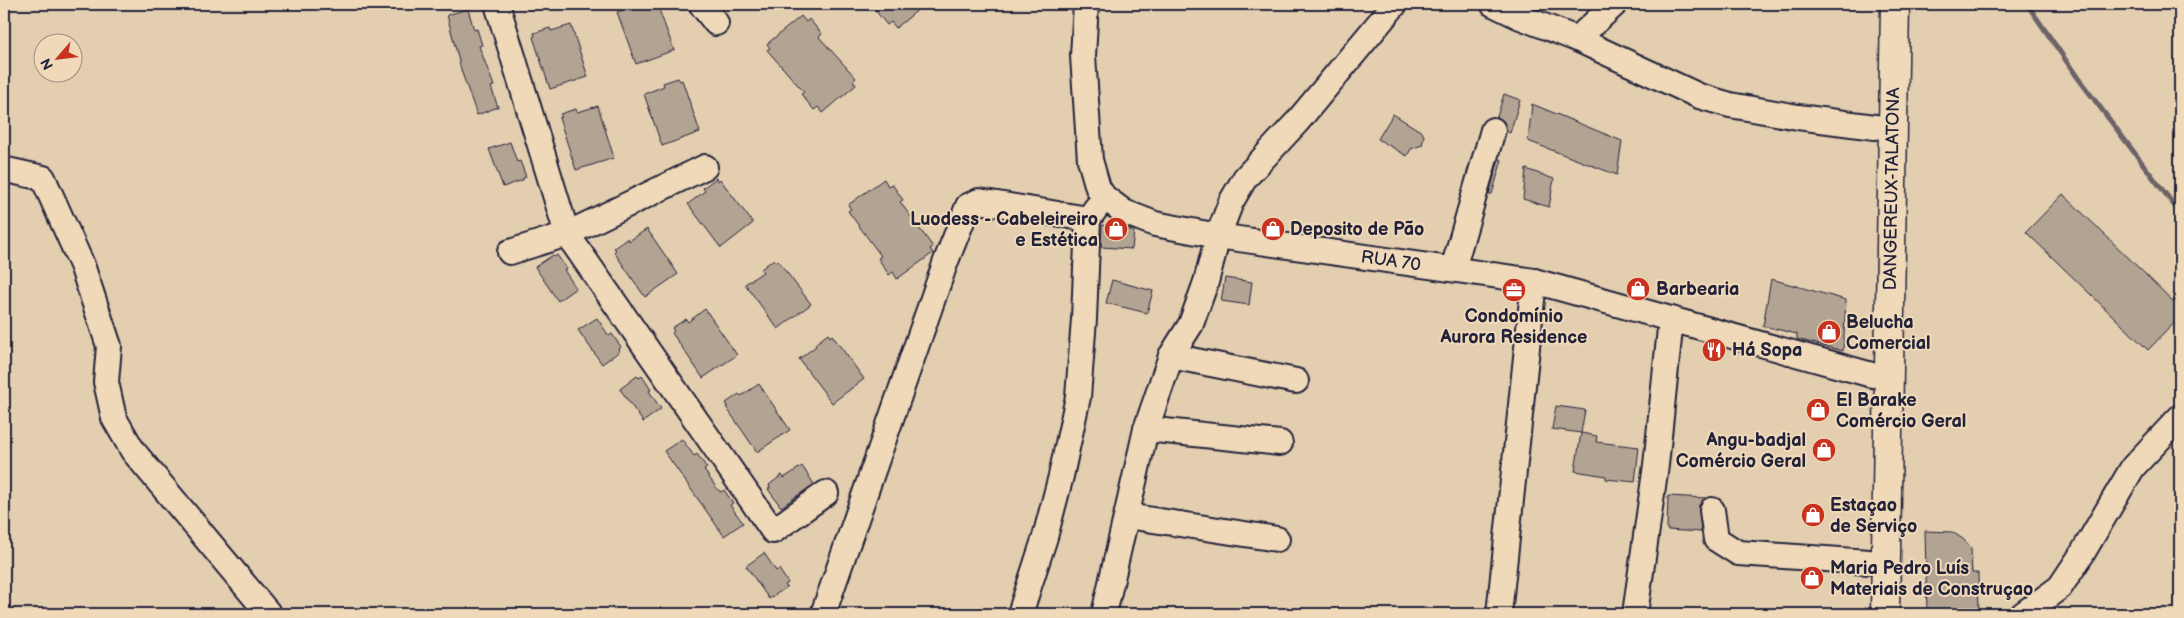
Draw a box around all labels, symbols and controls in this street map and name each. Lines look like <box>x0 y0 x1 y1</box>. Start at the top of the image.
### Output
north arrow <box>32 32 82 82</box>
text: N <box>37 55 57 73</box>
street label: DANGEREUX-TALATONA <box>1880 87 1904 291</box>
place label: Luodess - Cabeleireiro e Estética <box>910 209 1098 251</box>
shop icon: Luodess - Cabeleireiro e Estética <box>1103 216 1129 242</box>
shop icon: Deposito de Pão <box>1260 216 1286 242</box>
place label: Deposito de Pão <box>1290 219 1424 240</box>
street label: RUA 70 <box>1360 246 1422 276</box>
shop icon: Barbearia <box>1625 276 1651 302</box>
office icon: Condomínio Aurora Residence <box>1501 277 1527 303</box>
place label: Barbearia <box>1656 279 1739 300</box>
place label: Condomínio Aurora Residence <box>1440 306 1587 348</box>
place label: Belucha Comercial <box>1846 312 1931 354</box>
shop icon: Belucha Comercial <box>1816 319 1842 345</box>
restaurant icon: Há Sopa <box>1701 337 1727 363</box>
place label: Há Sopa <box>1732 340 1802 361</box>
place label: El Barake Comércio Geral <box>1836 390 1966 432</box>
shop icon: El Barake Comércio Geral <box>1805 397 1831 423</box>
place label: Angu-badjal Comércio Geral <box>1676 430 1806 472</box>
shop icon: Angu-badjal Comércio Geral <box>1811 437 1837 463</box>
place label: Estaçao de Serviço <box>1830 495 1917 537</box>
shop icon: Estaçao de Serviço <box>1800 502 1826 528</box>
place label: Maria Pedro Luís Materiais de Construçao <box>1830 558 2033 600</box>
shop icon: Maria Pedro Luís Materiais de Construçao <box>1799 565 1825 591</box>

